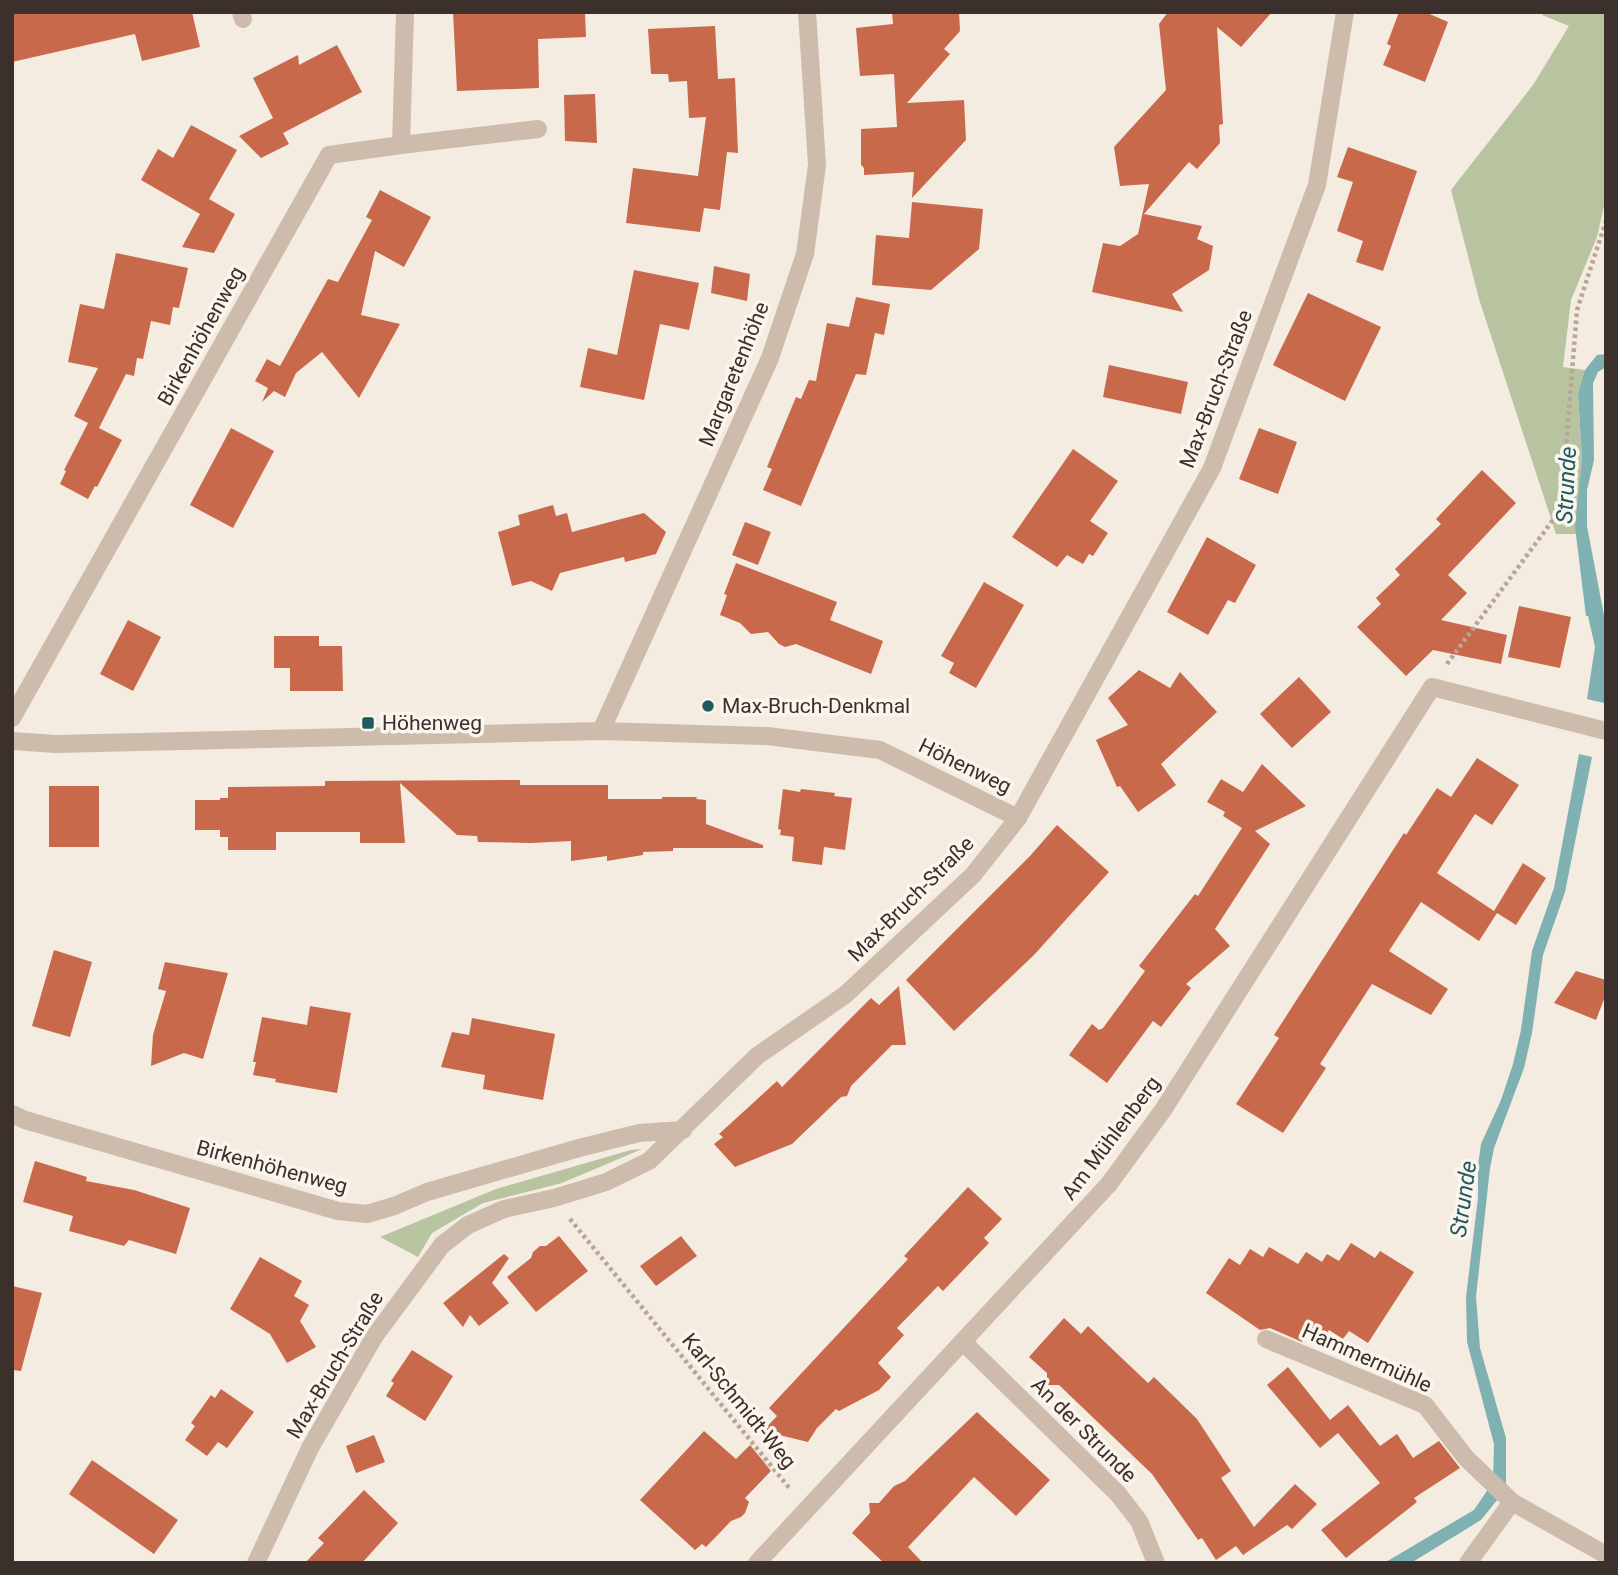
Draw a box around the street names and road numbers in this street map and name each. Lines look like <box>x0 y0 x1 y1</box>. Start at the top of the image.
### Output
street label: Birkenhöhenweg <box>153 262 249 410</box>
street label: Margaretenhöhe <box>694 298 774 450</box>
street label: Max-Bruch-Straße <box>1175 307 1257 471</box>
street label: Höhenweg <box>915 733 1015 799</box>
street label: Max-Bruch-Straße <box>843 831 979 967</box>
street label: Am Mühlenberg <box>1057 1072 1165 1204</box>
street label: Birkenhöhenweg <box>194 1135 350 1199</box>
street label: Max-Bruch-Straße <box>282 1287 388 1443</box>
street label: Hammermühle <box>1298 1319 1436 1397</box>
street label: Karl-Schmidt-Weg <box>677 1329 801 1473</box>
street label: An der Strunde <box>1027 1373 1141 1487</box>

